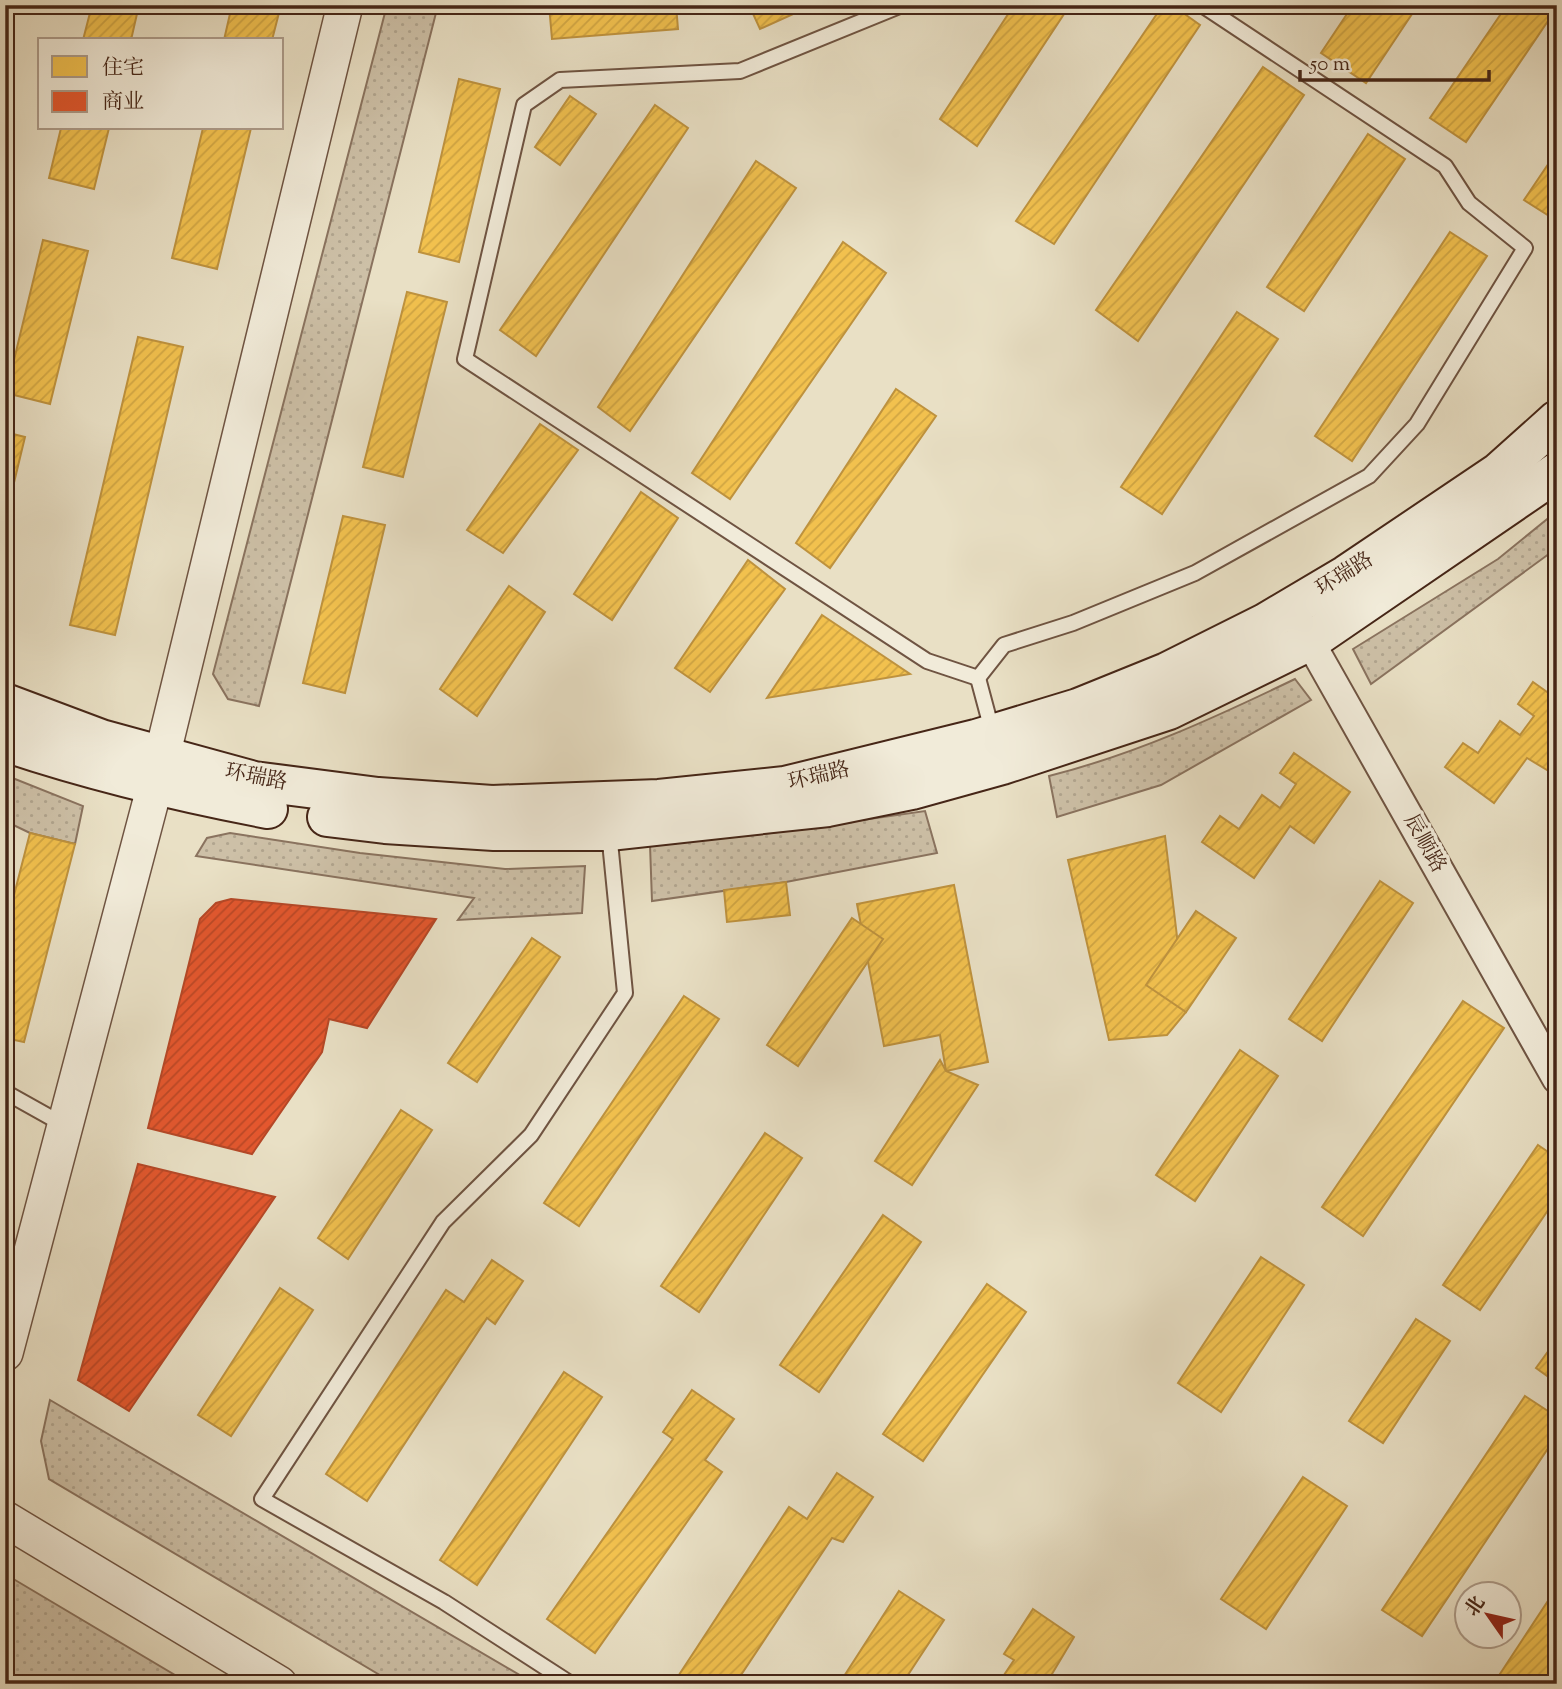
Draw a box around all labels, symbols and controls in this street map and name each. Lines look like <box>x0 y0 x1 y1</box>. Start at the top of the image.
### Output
legend <box>38 38 284 130</box>
scale bar <box>1300 38 1488 82</box>
text: 50 m <box>1309 50 1350 80</box>
text: 住宅 <box>102 54 144 84</box>
text: 商业 <box>102 88 144 118</box>
street label: 环瑞路 <box>1310 546 1380 604</box>
street label: 环瑞路 <box>785 755 853 799</box>
street label: 环瑞路 <box>222 757 290 799</box>
street label: 辰顺路 <box>1396 809 1452 879</box>
north arrow <box>1454 1580 1524 1650</box>
text: 北 <box>1459 1591 1492 1622</box>

